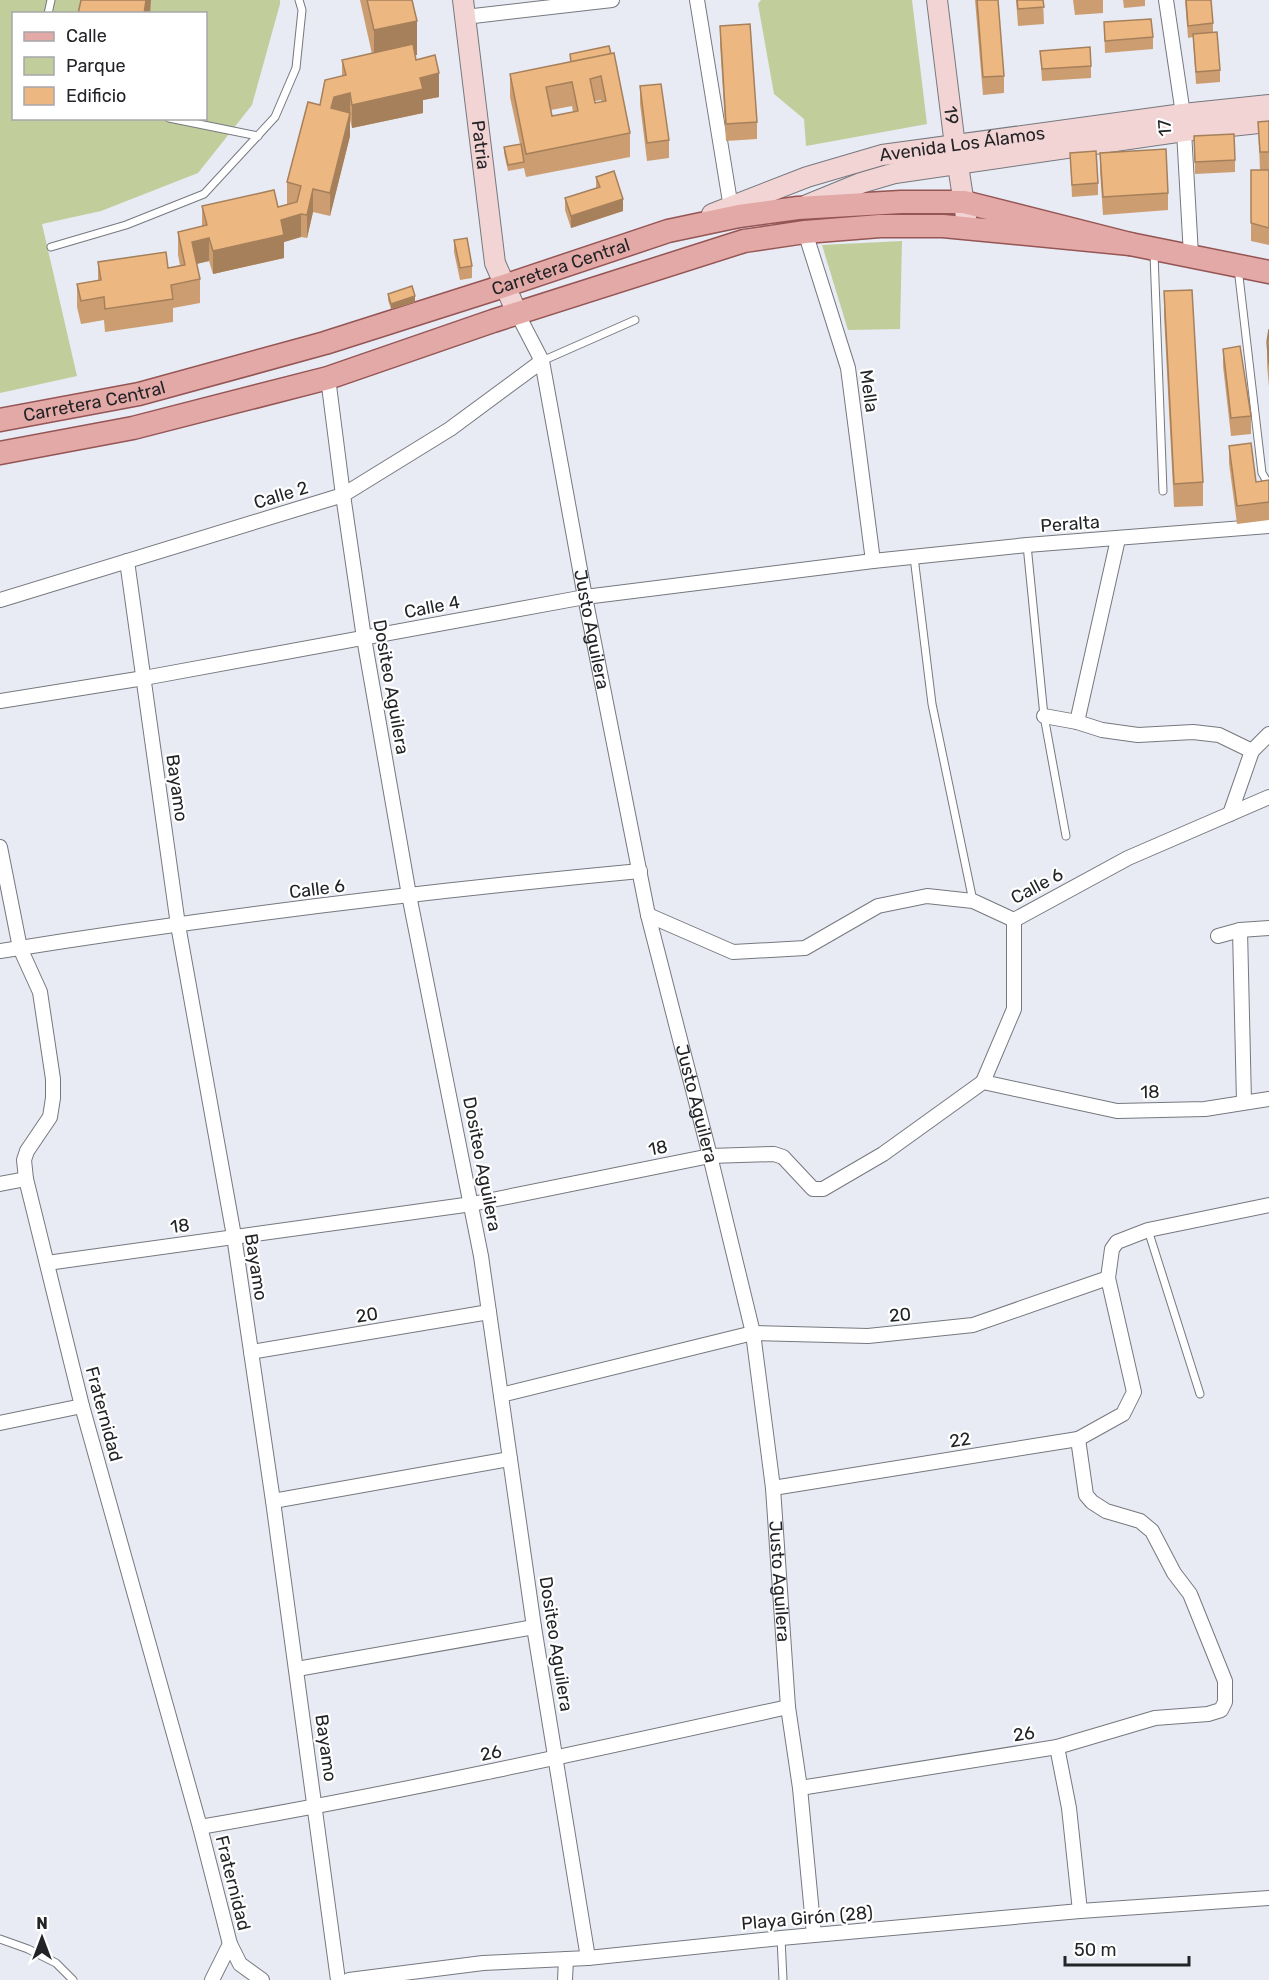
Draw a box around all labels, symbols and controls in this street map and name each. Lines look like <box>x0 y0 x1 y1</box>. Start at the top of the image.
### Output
legend <box>12 12 207 120</box>
text: Calle <box>66 25 107 47</box>
text: Parque <box>66 55 126 77</box>
text: Edificio <box>66 85 126 107</box>
street label: 19 <box>939 105 963 126</box>
street label: Patria <box>467 119 495 171</box>
street label: 17 <box>1153 119 1177 137</box>
street label: Avenida Los Álamos <box>878 122 1046 166</box>
street label: Carretera Central <box>489 234 633 300</box>
street label: Mella <box>855 368 883 414</box>
street label: Carretera Central <box>21 376 168 426</box>
street label: Calle 2 <box>251 476 311 514</box>
street label: Peralta <box>1040 511 1100 537</box>
street label: Justo Aguilera <box>569 568 614 691</box>
street label: Calle 4 <box>402 591 462 623</box>
street label: Dositeo Aguilera <box>368 618 414 756</box>
street label: Bayamo <box>161 753 193 823</box>
street label: Calle 6 <box>1007 863 1067 909</box>
street label: Calle 6 <box>288 875 346 903</box>
street label: Justo Aguilera <box>671 1042 722 1165</box>
street label: 18 <box>1140 1081 1160 1103</box>
street label: Dositeo Aguilera <box>458 1095 506 1233</box>
street label: 18 <box>646 1135 670 1161</box>
street label: 18 <box>169 1214 191 1238</box>
street label: Bayamo <box>240 1232 272 1302</box>
street label: 20 <box>354 1302 380 1328</box>
street label: 20 <box>888 1303 912 1327</box>
street label: Fraternidad <box>81 1364 127 1464</box>
street label: 22 <box>948 1427 972 1453</box>
street label: Justo Aguilera <box>764 1520 795 1643</box>
street label: Dositeo Aguilera <box>534 1575 578 1713</box>
street label: Bayamo <box>310 1713 342 1783</box>
street label: 26 <box>1012 1721 1036 1747</box>
street label: 26 <box>478 1740 504 1766</box>
street label: Fraternidad <box>211 1833 255 1933</box>
street label: Playa Girón (28) <box>740 1901 874 1935</box>
north arrow <box>12 1908 72 1968</box>
text: N <box>36 1914 48 1933</box>
scale bar <box>1065 1929 1190 1967</box>
text: 50 m <box>1074 1939 1117 1961</box>

